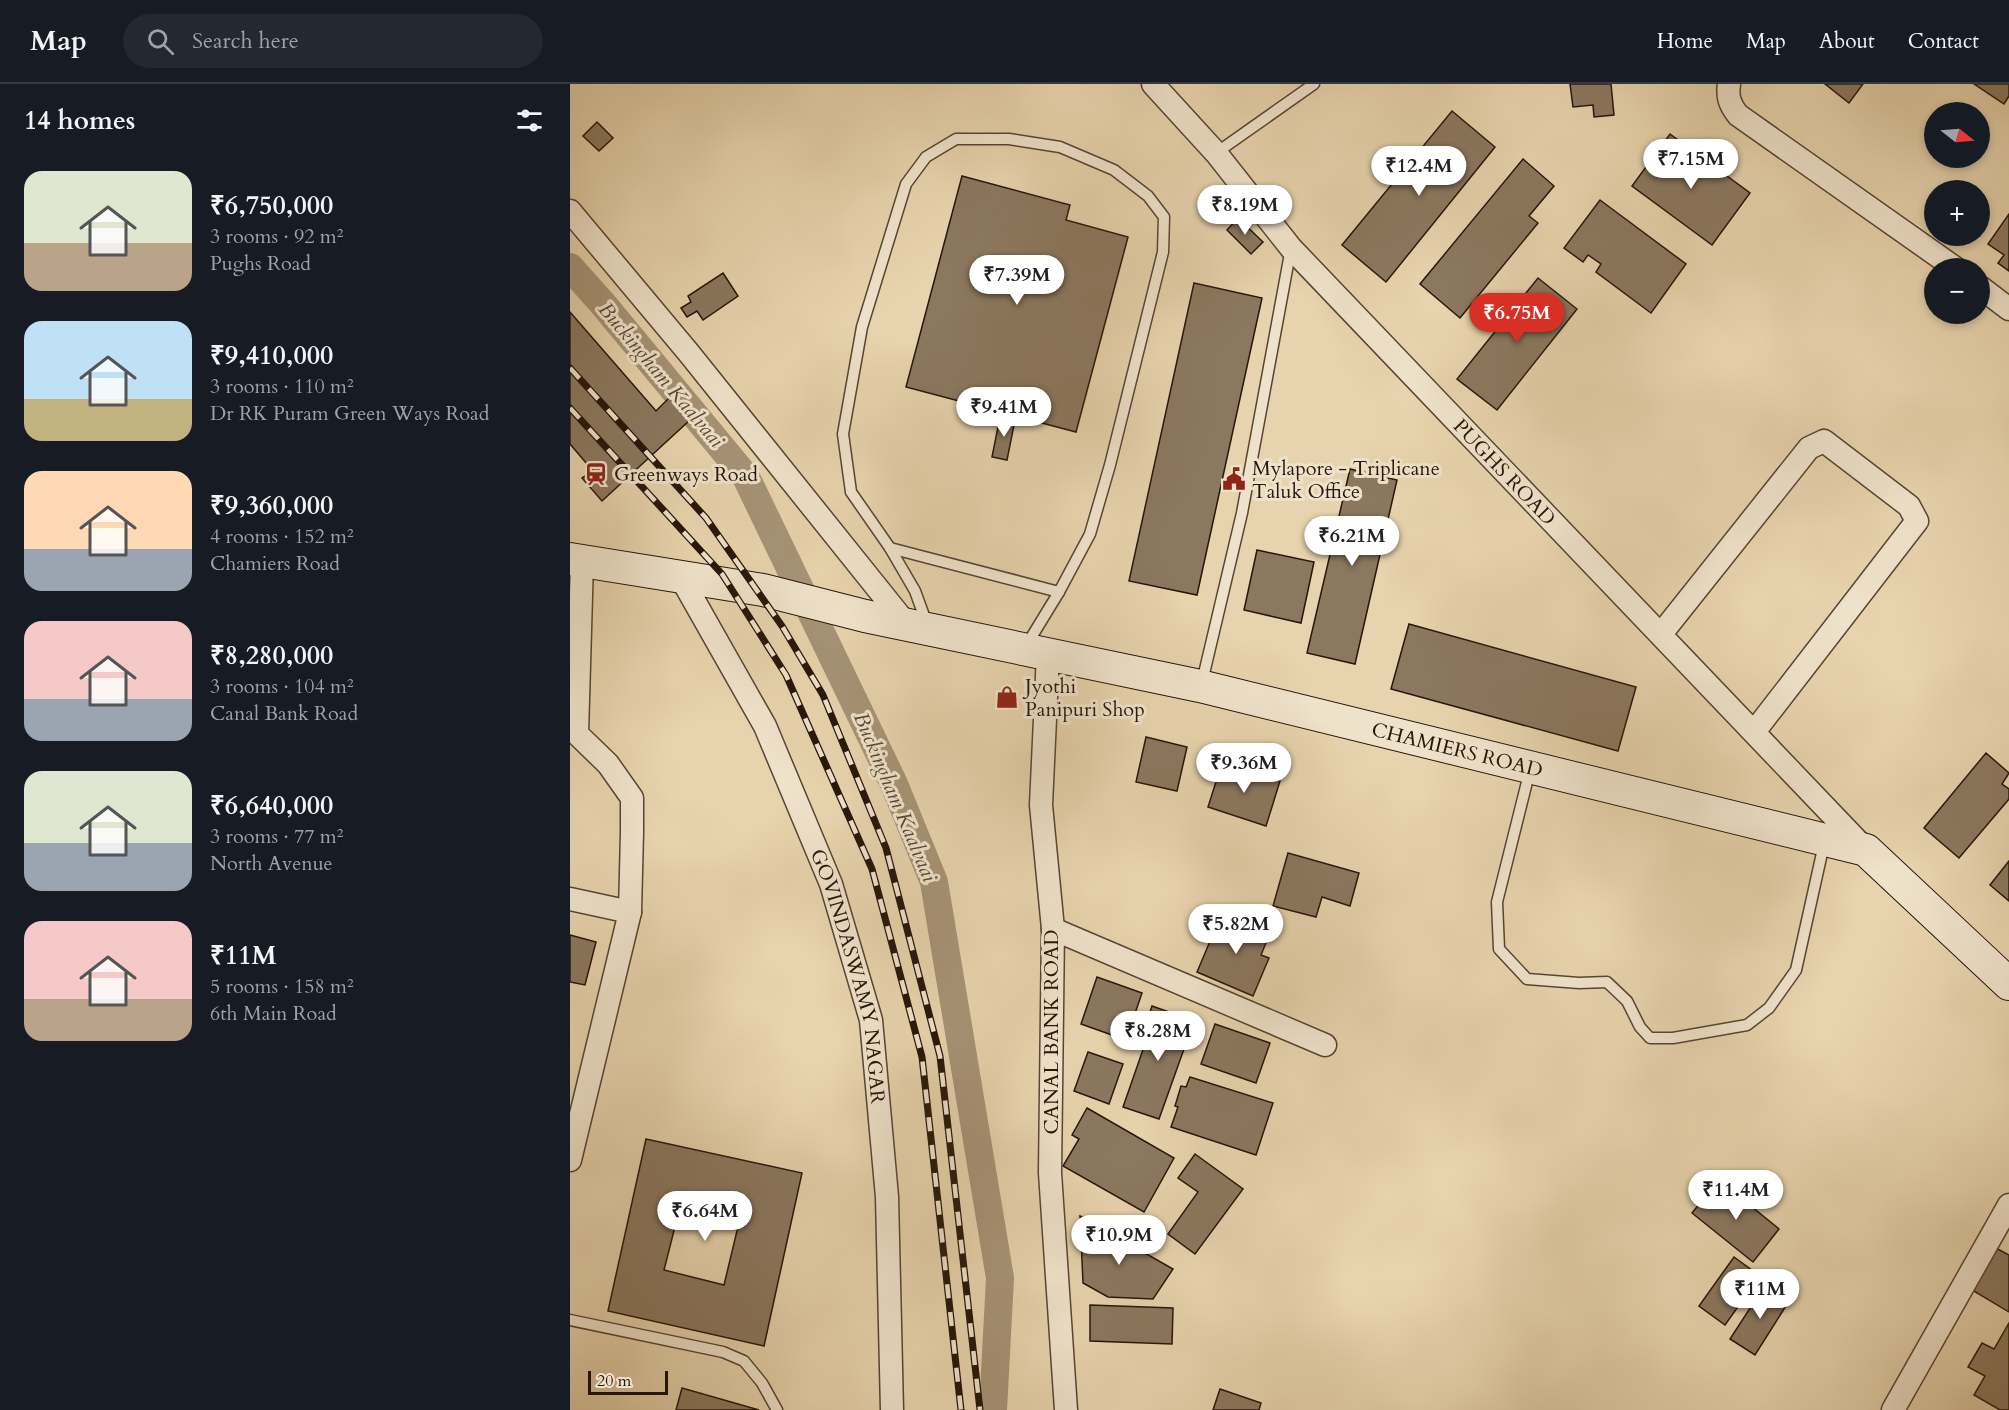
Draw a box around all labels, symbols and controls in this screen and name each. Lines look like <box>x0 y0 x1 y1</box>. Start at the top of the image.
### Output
search box <box>123 14 543 68</box>
text: Map <box>30 22 87 60</box>
icon: search <box>144 25 177 58</box>
text: Search here <box>192 26 299 56</box>
text: Home <box>1657 27 1713 56</box>
text: Map <box>1746 27 1786 56</box>
text: About <box>1819 27 1875 56</box>
text: Contact <box>1908 27 1979 56</box>
north arrow <box>1924 102 1990 168</box>
map controls <box>1924 102 1990 324</box>
text: 14 homes <box>24 103 135 138</box>
icon: filters <box>513 104 546 137</box>
pin: ₹7.15M <box>1642 139 1740 190</box>
text: ₹7.15M <box>1657 145 1725 172</box>
pin: ₹12.4M <box>1370 146 1468 197</box>
text: ₹12.4M <box>1385 152 1453 179</box>
button: + <box>1924 180 1990 246</box>
pin: ₹8.19M <box>1196 185 1294 236</box>
text: ₹6,750,000 <box>210 188 333 223</box>
text: ₹8.19M <box>1211 191 1279 218</box>
icon: home <box>72 195 144 267</box>
text: 3 rooms · 92 m² <box>210 223 343 250</box>
text: Pughs Road <box>210 250 311 277</box>
pin: ₹7.39M <box>968 255 1066 306</box>
button: − <box>1924 258 1990 324</box>
text: ₹7.39M <box>983 261 1051 288</box>
pin: ₹6.75M <box>1468 293 1566 344</box>
water label: Buckingham Kaalvaai <box>591 296 731 454</box>
text: ₹6.75M <box>1483 299 1551 326</box>
text: ₹9,410,000 <box>210 338 333 373</box>
icon: home <box>72 345 144 417</box>
text: 3 rooms · 110 m² <box>210 373 354 400</box>
pin: ₹9.41M <box>955 387 1053 438</box>
text: ₹9.41M <box>970 393 1038 420</box>
text: Dr RK Puram Green Ways Road <box>210 400 489 427</box>
street label: PUGHS ROAD <box>1447 413 1562 531</box>
place label: Mylapore - Triplicane Taluk Office <box>1252 455 1440 505</box>
station icon: Greenways Road <box>583 461 609 487</box>
place label: Greenways Road <box>614 461 758 488</box>
public building icon: Mylapore - Triplicane Taluk Office <box>1221 466 1247 492</box>
text: ₹9,360,000 <box>210 488 333 523</box>
icon: home <box>72 495 144 567</box>
pin: ₹6.21M <box>1303 516 1401 567</box>
text: ₹6.21M <box>1318 522 1386 549</box>
text: 4 rooms · 152 m² <box>210 523 354 550</box>
text: Chamiers Road <box>210 550 340 577</box>
text: ₹8,280,000 <box>210 638 333 673</box>
icon: home <box>72 645 144 717</box>
text: 3 rooms · 104 m² <box>210 673 354 700</box>
place label: Jyothi Panipuri Shop <box>1022 673 1145 723</box>
shop icon: Jyothi Panipuri Shop <box>994 684 1020 710</box>
text: Canal Bank Road <box>210 700 358 727</box>
water label: Buckingham Kaalvaai <box>846 708 944 887</box>
street label: CHAMIERS ROAD <box>1369 715 1546 783</box>
pin: ₹9.36M <box>1195 743 1293 794</box>
text: ₹9.36M <box>1210 749 1278 776</box>
text: ₹6,640,000 <box>210 788 333 823</box>
icon: home <box>72 795 144 867</box>
text: 3 rooms · 77 m² <box>210 823 343 850</box>
street label: GOVINDASWAMY NAGAR <box>804 845 892 1105</box>
text: North Avenue <box>210 850 333 877</box>
pin: ₹5.82M <box>1187 904 1285 955</box>
text: ₹5.82M <box>1202 910 1270 937</box>
street label: CANAL BANK ROAD <box>1038 929 1065 1135</box>
text: ₹11M <box>210 938 277 973</box>
icon: home <box>72 945 144 1017</box>
text: 5 rooms · 158 m² <box>210 973 354 1000</box>
text: 6th Main Road <box>210 1000 337 1027</box>
pin: ₹8.28M <box>1109 1011 1207 1062</box>
text: ₹8.28M <box>1124 1017 1192 1044</box>
pin: ₹11.4M <box>1687 1170 1785 1221</box>
text: ₹11.4M <box>1702 1176 1770 1203</box>
pin: ₹6.64M <box>656 1191 754 1242</box>
text: ₹6.64M <box>671 1197 739 1224</box>
pin: ₹10.9M <box>1070 1215 1168 1266</box>
text: ₹10.9M <box>1085 1221 1153 1248</box>
pin: ₹11M <box>1724 1269 1796 1320</box>
text: ₹11M <box>1734 1275 1786 1302</box>
scale bar <box>588 1368 668 1396</box>
text: 20 m <box>597 1370 631 1392</box>

